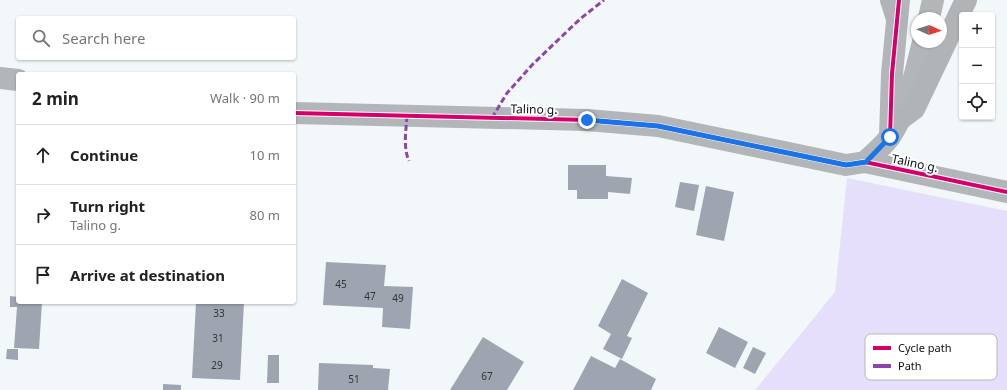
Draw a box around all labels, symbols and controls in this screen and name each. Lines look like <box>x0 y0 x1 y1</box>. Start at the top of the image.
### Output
north arrow <box>911 12 947 48</box>
map controls <box>959 12 995 120</box>
button: + <box>959 12 995 48</box>
search box <box>16 16 296 60</box>
icon: search <box>30 27 52 49</box>
text: Search here <box>62 28 145 48</box>
button: − <box>959 48 995 84</box>
button: locate <box>959 84 995 120</box>
text: 2 min <box>32 87 79 110</box>
text: Walk · 90 m <box>210 89 280 107</box>
street label: Talino g. <box>510 100 558 118</box>
route end <box>578 111 596 129</box>
route start <box>881 128 899 146</box>
icon: ahead <box>32 144 54 166</box>
text: Continue <box>70 145 138 165</box>
text: 10 m <box>250 146 280 164</box>
street label: Talino g. <box>890 150 940 176</box>
text: Turn right <box>70 196 145 216</box>
icon: right <box>32 204 54 226</box>
text: 80 m <box>250 206 280 224</box>
text: Talino g. <box>70 216 121 234</box>
icon: arrive <box>32 264 54 286</box>
text: Arrive at destination <box>70 265 225 285</box>
house number: 45 <box>335 277 347 291</box>
house number: 47 <box>364 289 376 303</box>
house number: 49 <box>392 291 404 305</box>
house number: 33 <box>213 306 225 320</box>
house number: 31 <box>212 331 224 345</box>
legend <box>865 334 997 380</box>
text: Cycle path <box>898 340 951 355</box>
house number: 29 <box>211 358 223 372</box>
text: Path <box>898 358 922 373</box>
house number: 67 <box>481 369 493 383</box>
house number: 51 <box>348 372 360 386</box>

